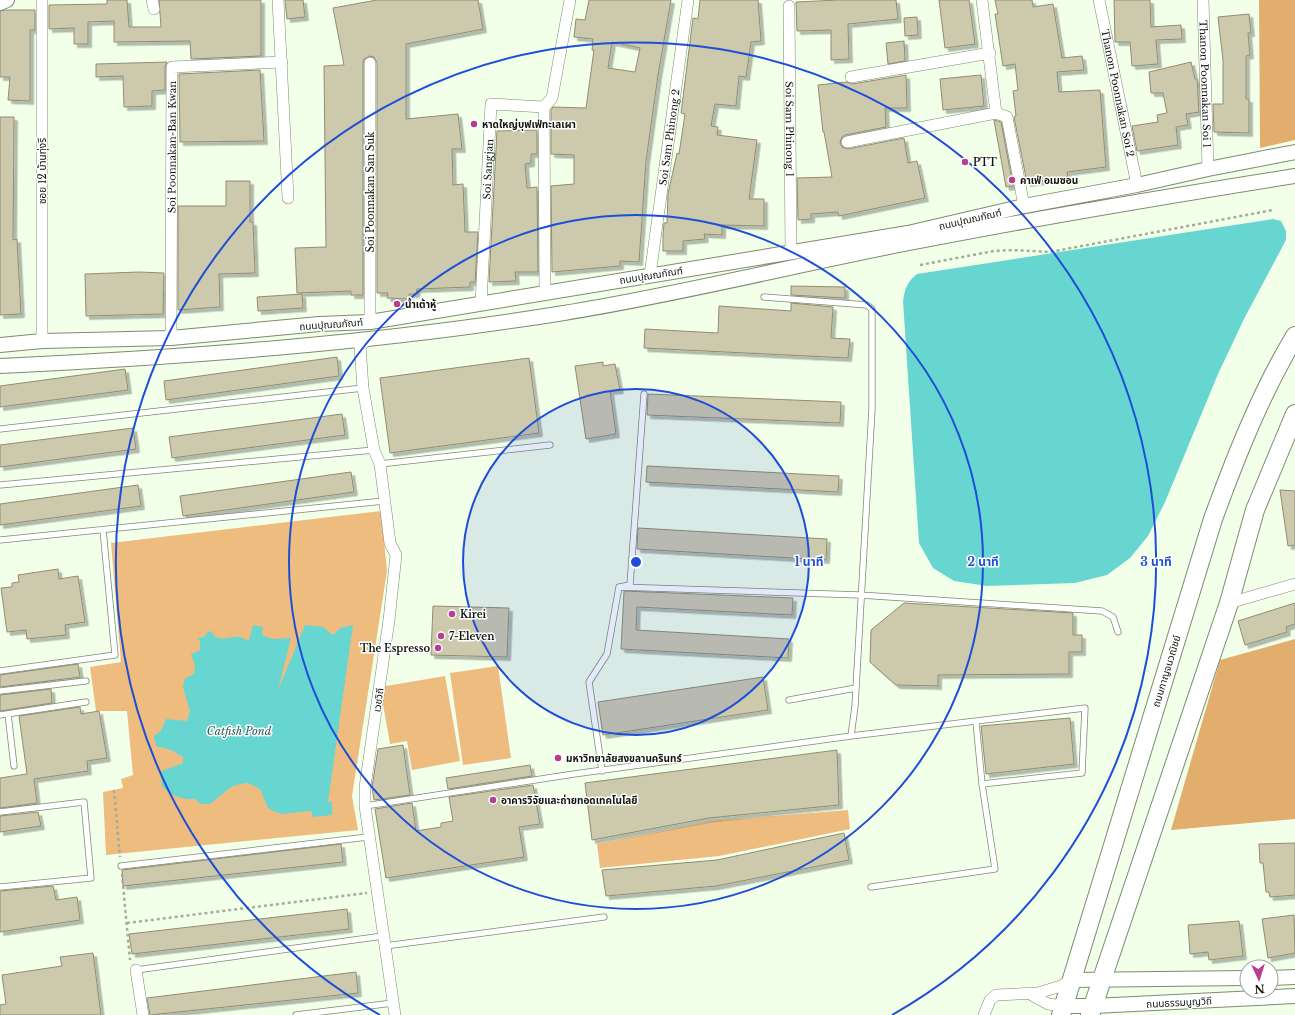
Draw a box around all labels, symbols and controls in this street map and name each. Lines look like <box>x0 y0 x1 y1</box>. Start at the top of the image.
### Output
street label: Thanon Poonnakan Soi 1 <box>1197 20 1213 148</box>
street label: Thanon Poonnakan Soi 2 <box>1098 28 1137 158</box>
street label: Soi Poonnakan-Ban Kwan <box>165 81 179 213</box>
street label: Soi Sam Phinong 1 <box>783 81 796 177</box>
street label: Soi Sam Phinong 2 <box>656 88 683 186</box>
place label: หาดใหญ่บุฟเฟ่ทะเลเผา <box>482 118 576 131</box>
marker: หาดใหญ่บุฟเฟ่ทะเลเผา <box>469 119 479 129</box>
street label: Soi Poonnakan San Suk <box>364 131 377 252</box>
street label: ซอย 12 บ้านทุ่งรี <box>36 137 49 204</box>
street label: Soi Sangjan <box>480 138 496 200</box>
place label: PTT <box>973 156 997 169</box>
marker: PTT <box>960 157 970 167</box>
place label: คาเฟ่ อเมซอน <box>1020 174 1078 187</box>
marker: คาเฟ่ อเมซอน <box>1007 175 1017 185</box>
street label: ถนนปุณณกัณฑ์ <box>938 206 1003 233</box>
street label: ถนนปุณณกัณฑ์ <box>619 264 684 287</box>
place label: น้ำเต้าหู้ <box>405 297 436 311</box>
marker: น้ำเต้าหู้ <box>392 299 402 309</box>
street label: ถนนปุณณกัณฑ์ <box>299 316 363 333</box>
text: 1 นาที <box>794 554 824 569</box>
text: 2 นาที <box>967 554 999 569</box>
text: 3 นาที <box>1140 554 1172 569</box>
centre of rings <box>629 555 643 569</box>
place label: Kirei <box>460 608 487 621</box>
marker: Kirei <box>447 609 457 619</box>
place label: 7-Eleven <box>449 630 495 643</box>
marker: 7-Eleven <box>436 631 446 641</box>
street label: ถนนกาญจนวณิชย์ <box>1149 634 1184 709</box>
place label: The Espresso <box>360 642 430 655</box>
marker: The Espresso <box>433 643 443 653</box>
street label: เวชวิถี <box>370 687 387 713</box>
water label: Catfish Pond <box>207 724 272 738</box>
place label: มหาวิทยาลัยสงขลานครินทร์ <box>566 752 682 765</box>
marker: มหาวิทยาลัยสงขลานครินทร์ <box>553 753 563 763</box>
place label: อาคารวิจัยและถ่ายทอดเทคโนโลยี <box>501 794 638 807</box>
marker: อาคารวิจัยและถ่ายทอดเทคโนโลยี <box>488 795 498 805</box>
north arrow <box>1239 959 1279 999</box>
text: N <box>1253 982 1265 996</box>
street label: ถนนธรรมนูญวิถี <box>1146 994 1212 1011</box>

